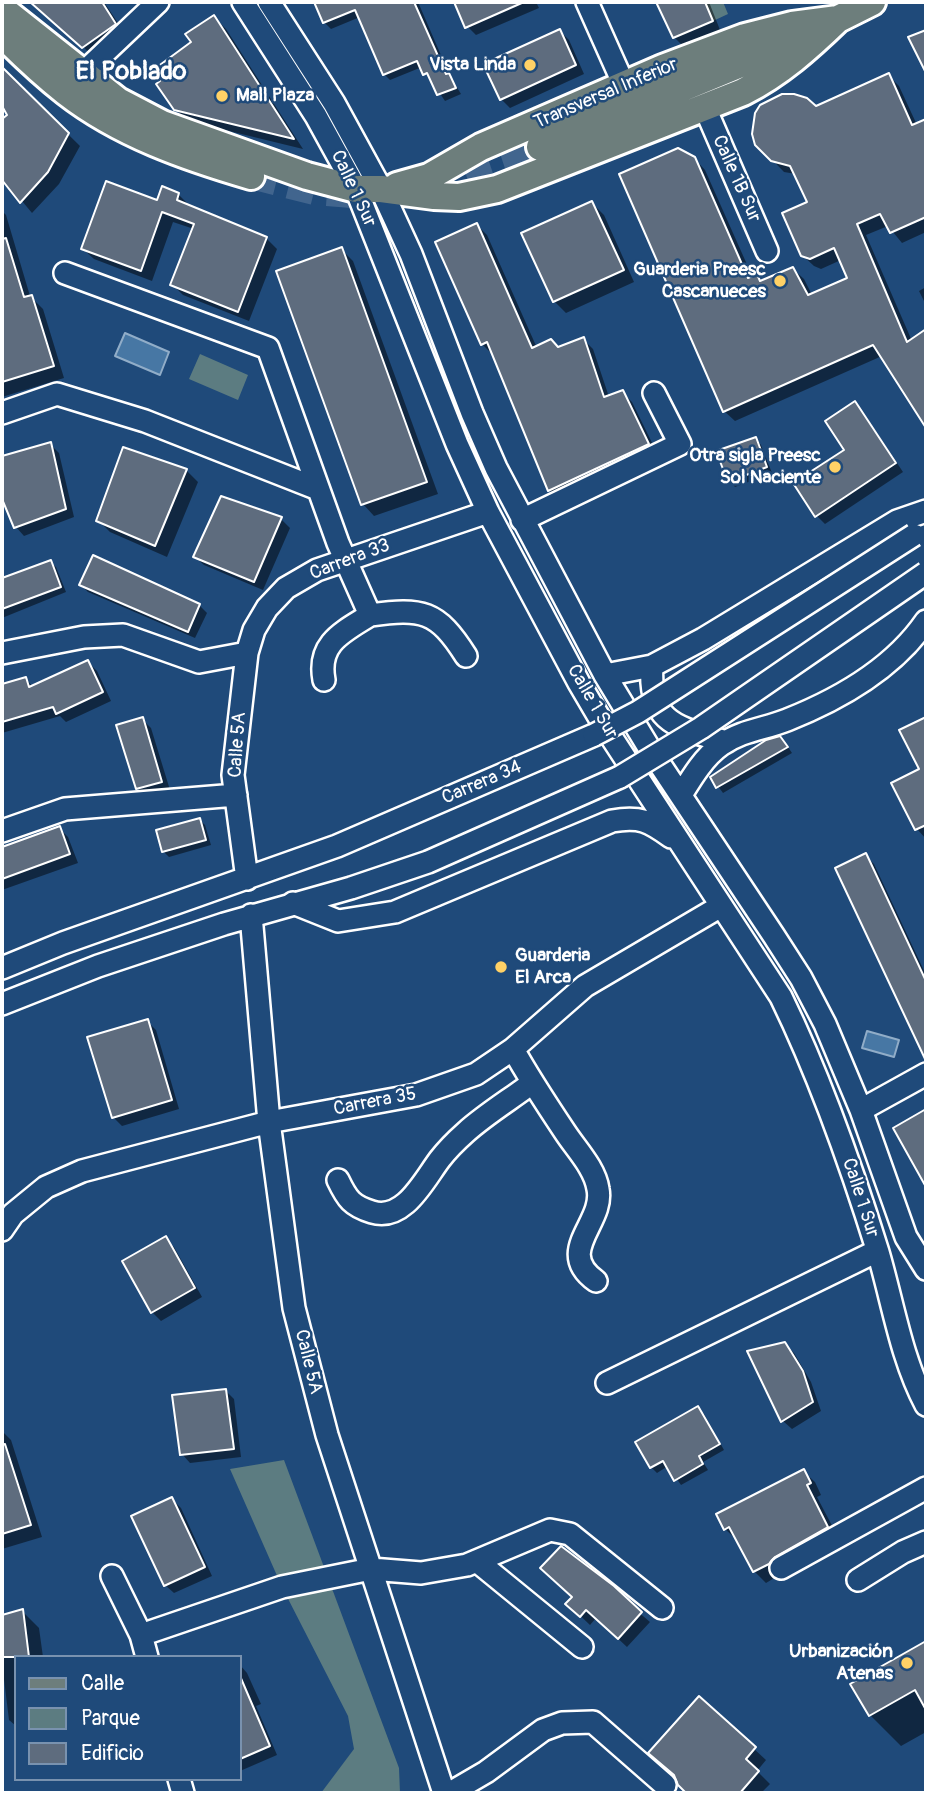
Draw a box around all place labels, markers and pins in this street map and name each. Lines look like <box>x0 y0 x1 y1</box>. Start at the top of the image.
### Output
place label: Vista Linda <box>429 54 516 76</box>
marker: Vista Linda <box>522 57 538 73</box>
place label: Mall Plaza <box>236 85 314 107</box>
marker: Mall Plaza <box>214 88 230 104</box>
place label: Guarderia Preesc Cascanueces <box>633 259 766 303</box>
marker: Guarderia Preesc Cascanueces <box>772 273 788 289</box>
place label: Otra sigla Preesc Sol Naciente <box>689 445 821 489</box>
marker: Otra sigla Preesc Sol Naciente <box>827 459 843 475</box>
place label: Guarderia El Arca <box>515 945 590 989</box>
marker: Guarderia El Arca <box>493 959 509 975</box>
place label: Urbanización Atenas <box>789 1641 893 1685</box>
marker: Urbanización Atenas <box>899 1655 915 1671</box>

